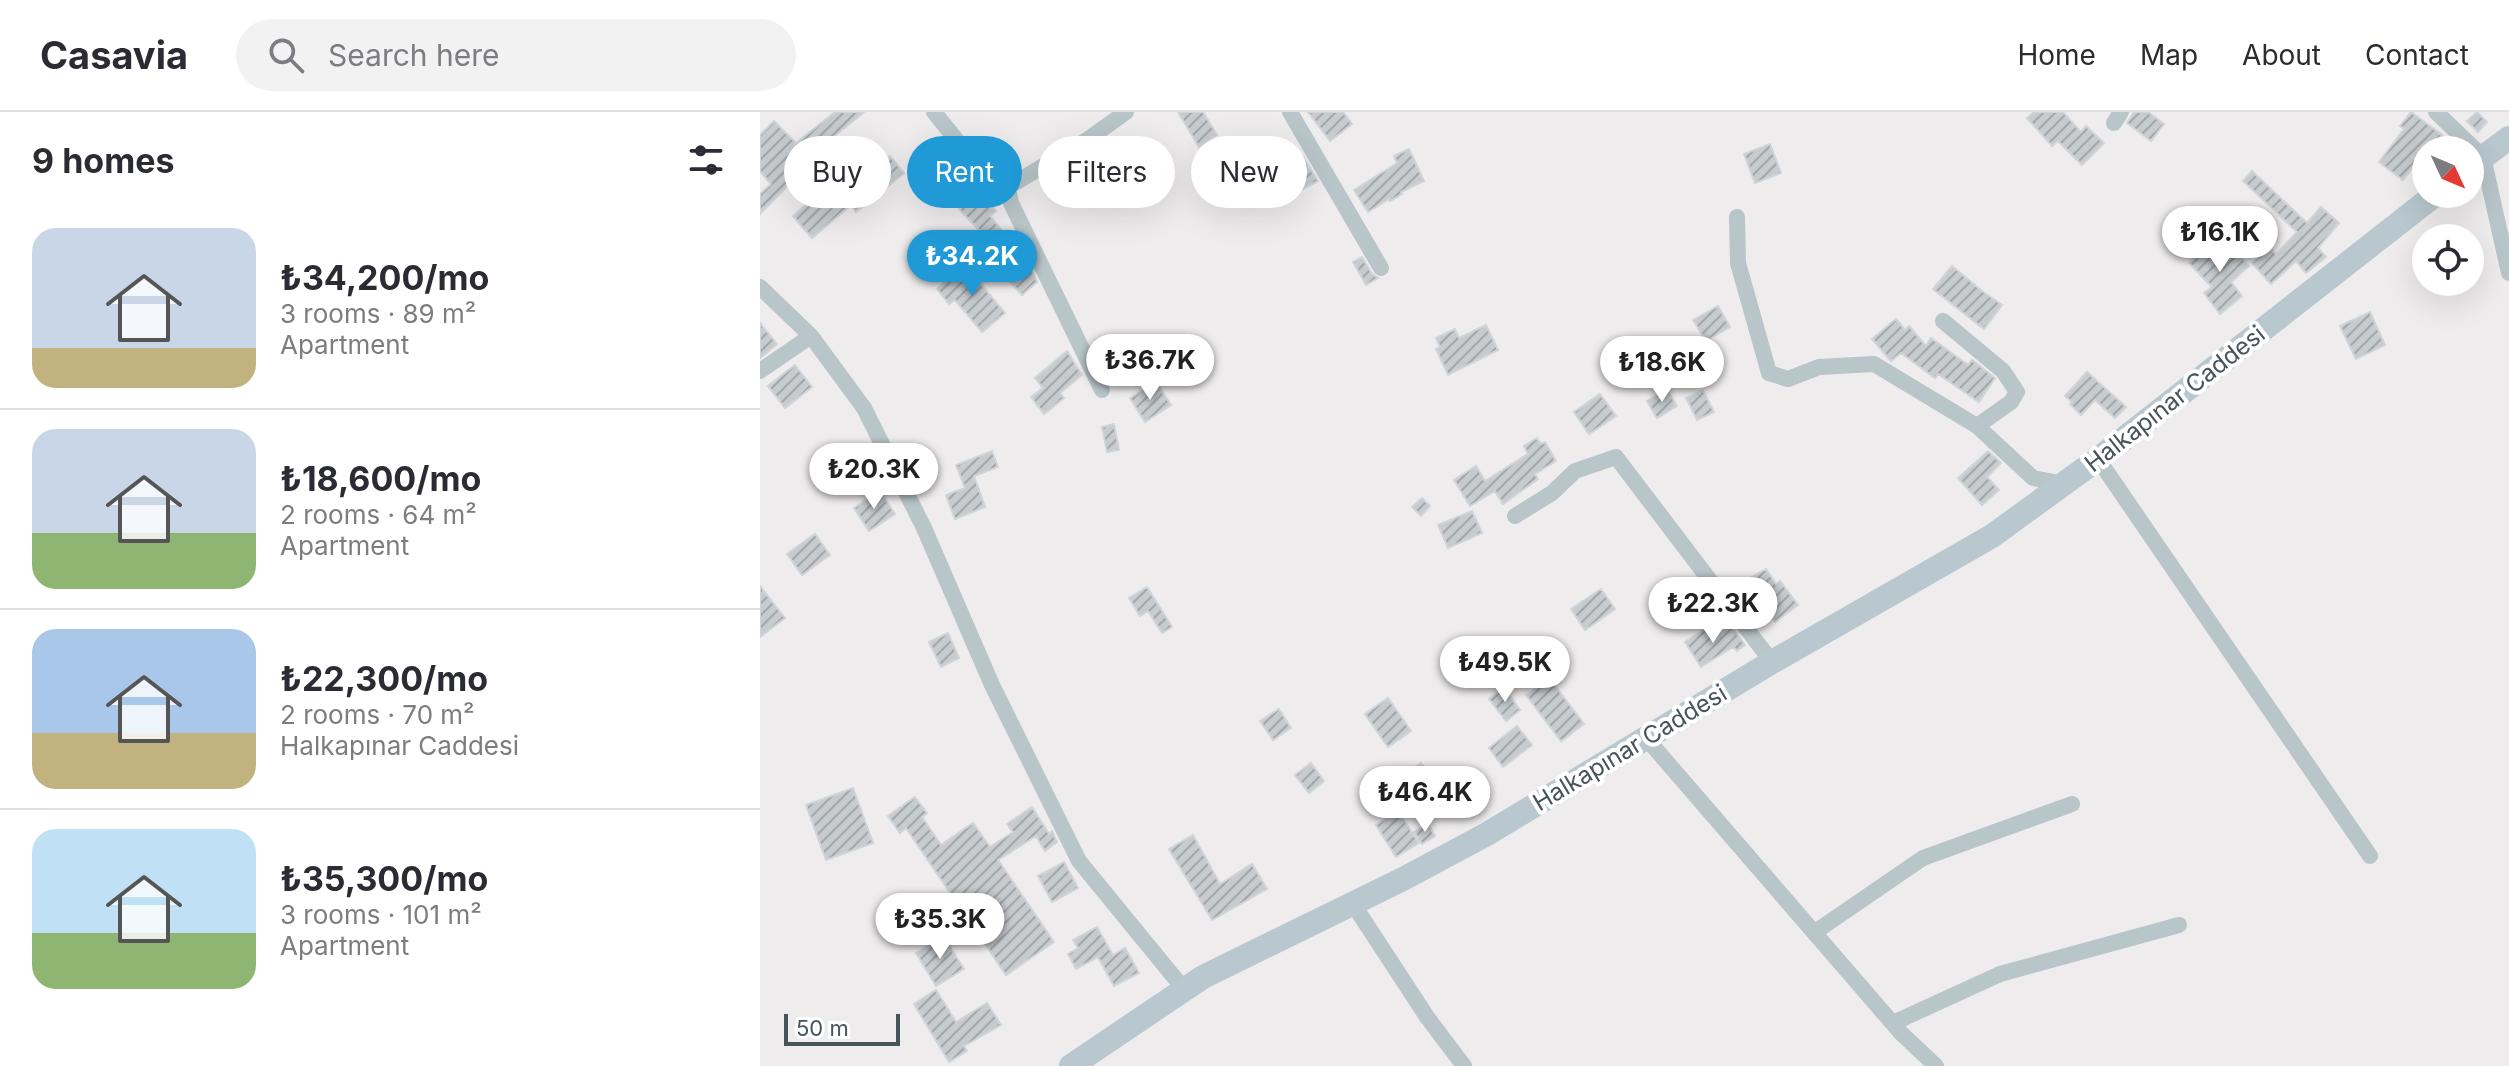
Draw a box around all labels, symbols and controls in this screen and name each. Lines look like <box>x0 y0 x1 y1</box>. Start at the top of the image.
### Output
search box <box>236 19 796 91</box>
text: Casavia <box>40 32 188 78</box>
icon: search <box>264 33 308 77</box>
text: Search here <box>328 37 500 73</box>
text: Home <box>2017 38 2096 72</box>
text: Map <box>2140 38 2198 72</box>
text: About <box>2242 38 2321 72</box>
text: Contact <box>2365 38 2469 72</box>
chip: Buy <box>784 136 891 208</box>
chip: Rent <box>907 136 1022 208</box>
chip: Filters <box>1038 136 1175 208</box>
chip: New <box>1191 136 1307 208</box>
north arrow <box>2412 136 2484 208</box>
map controls <box>2412 136 2484 296</box>
icon: filters <box>684 138 728 182</box>
text: 9 homes <box>32 140 174 181</box>
pin: ₺16.1K <box>2155 206 2285 274</box>
text: ₺16.1K <box>2180 216 2260 247</box>
button: locate <box>2412 224 2484 296</box>
pin: ₺34.2K <box>907 230 1037 298</box>
text: ₺34.2K <box>925 240 1019 271</box>
text: ₺34,200/mo <box>280 257 489 298</box>
icon: home <box>96 260 192 356</box>
text: 3 rooms · 89 m² <box>280 298 476 329</box>
street label: Halkapınar Caddesi <box>2079 319 2271 478</box>
text: Apartment <box>280 329 409 360</box>
pin: ₺36.7K <box>1085 334 1215 402</box>
pin: ₺18.6K <box>1597 336 1727 404</box>
text: ₺36.7K <box>1104 344 1196 375</box>
text: ₺18.6K <box>1618 346 1706 377</box>
pin: ₺20.3K <box>809 443 939 511</box>
text: ₺20.3K <box>827 453 921 484</box>
text: ₺18,600/mo <box>280 458 481 499</box>
icon: home <box>96 461 192 557</box>
text: 2 rooms · 64 m² <box>280 499 477 530</box>
text: Apartment <box>280 530 409 561</box>
pin: ₺22.3K <box>1648 577 1778 645</box>
text: ₺22.3K <box>1666 587 1760 618</box>
pin: ₺49.5K <box>1440 636 1570 704</box>
text: ₺49.5K <box>1458 646 1552 677</box>
text: ₺22,300/mo <box>280 658 488 699</box>
icon: home <box>96 661 192 757</box>
street label: Halkapınar Caddesi <box>1528 678 1732 817</box>
text: 2 rooms · 70 m² <box>280 699 475 730</box>
text: Halkapınar Caddesi <box>280 730 519 761</box>
pin: ₺46.4K <box>1360 766 1490 834</box>
text: ₺46.4K <box>1377 776 1473 807</box>
text: ₺35,300/mo <box>280 858 488 899</box>
icon: home <box>96 861 192 957</box>
pin: ₺35.3K <box>875 893 1005 961</box>
text: 3 rooms · 101 m² <box>280 899 482 930</box>
text: ₺35.3K <box>893 903 987 934</box>
text: Apartment <box>280 930 409 961</box>
scale bar <box>784 1010 900 1046</box>
text: 50 m <box>796 1015 849 1041</box>

